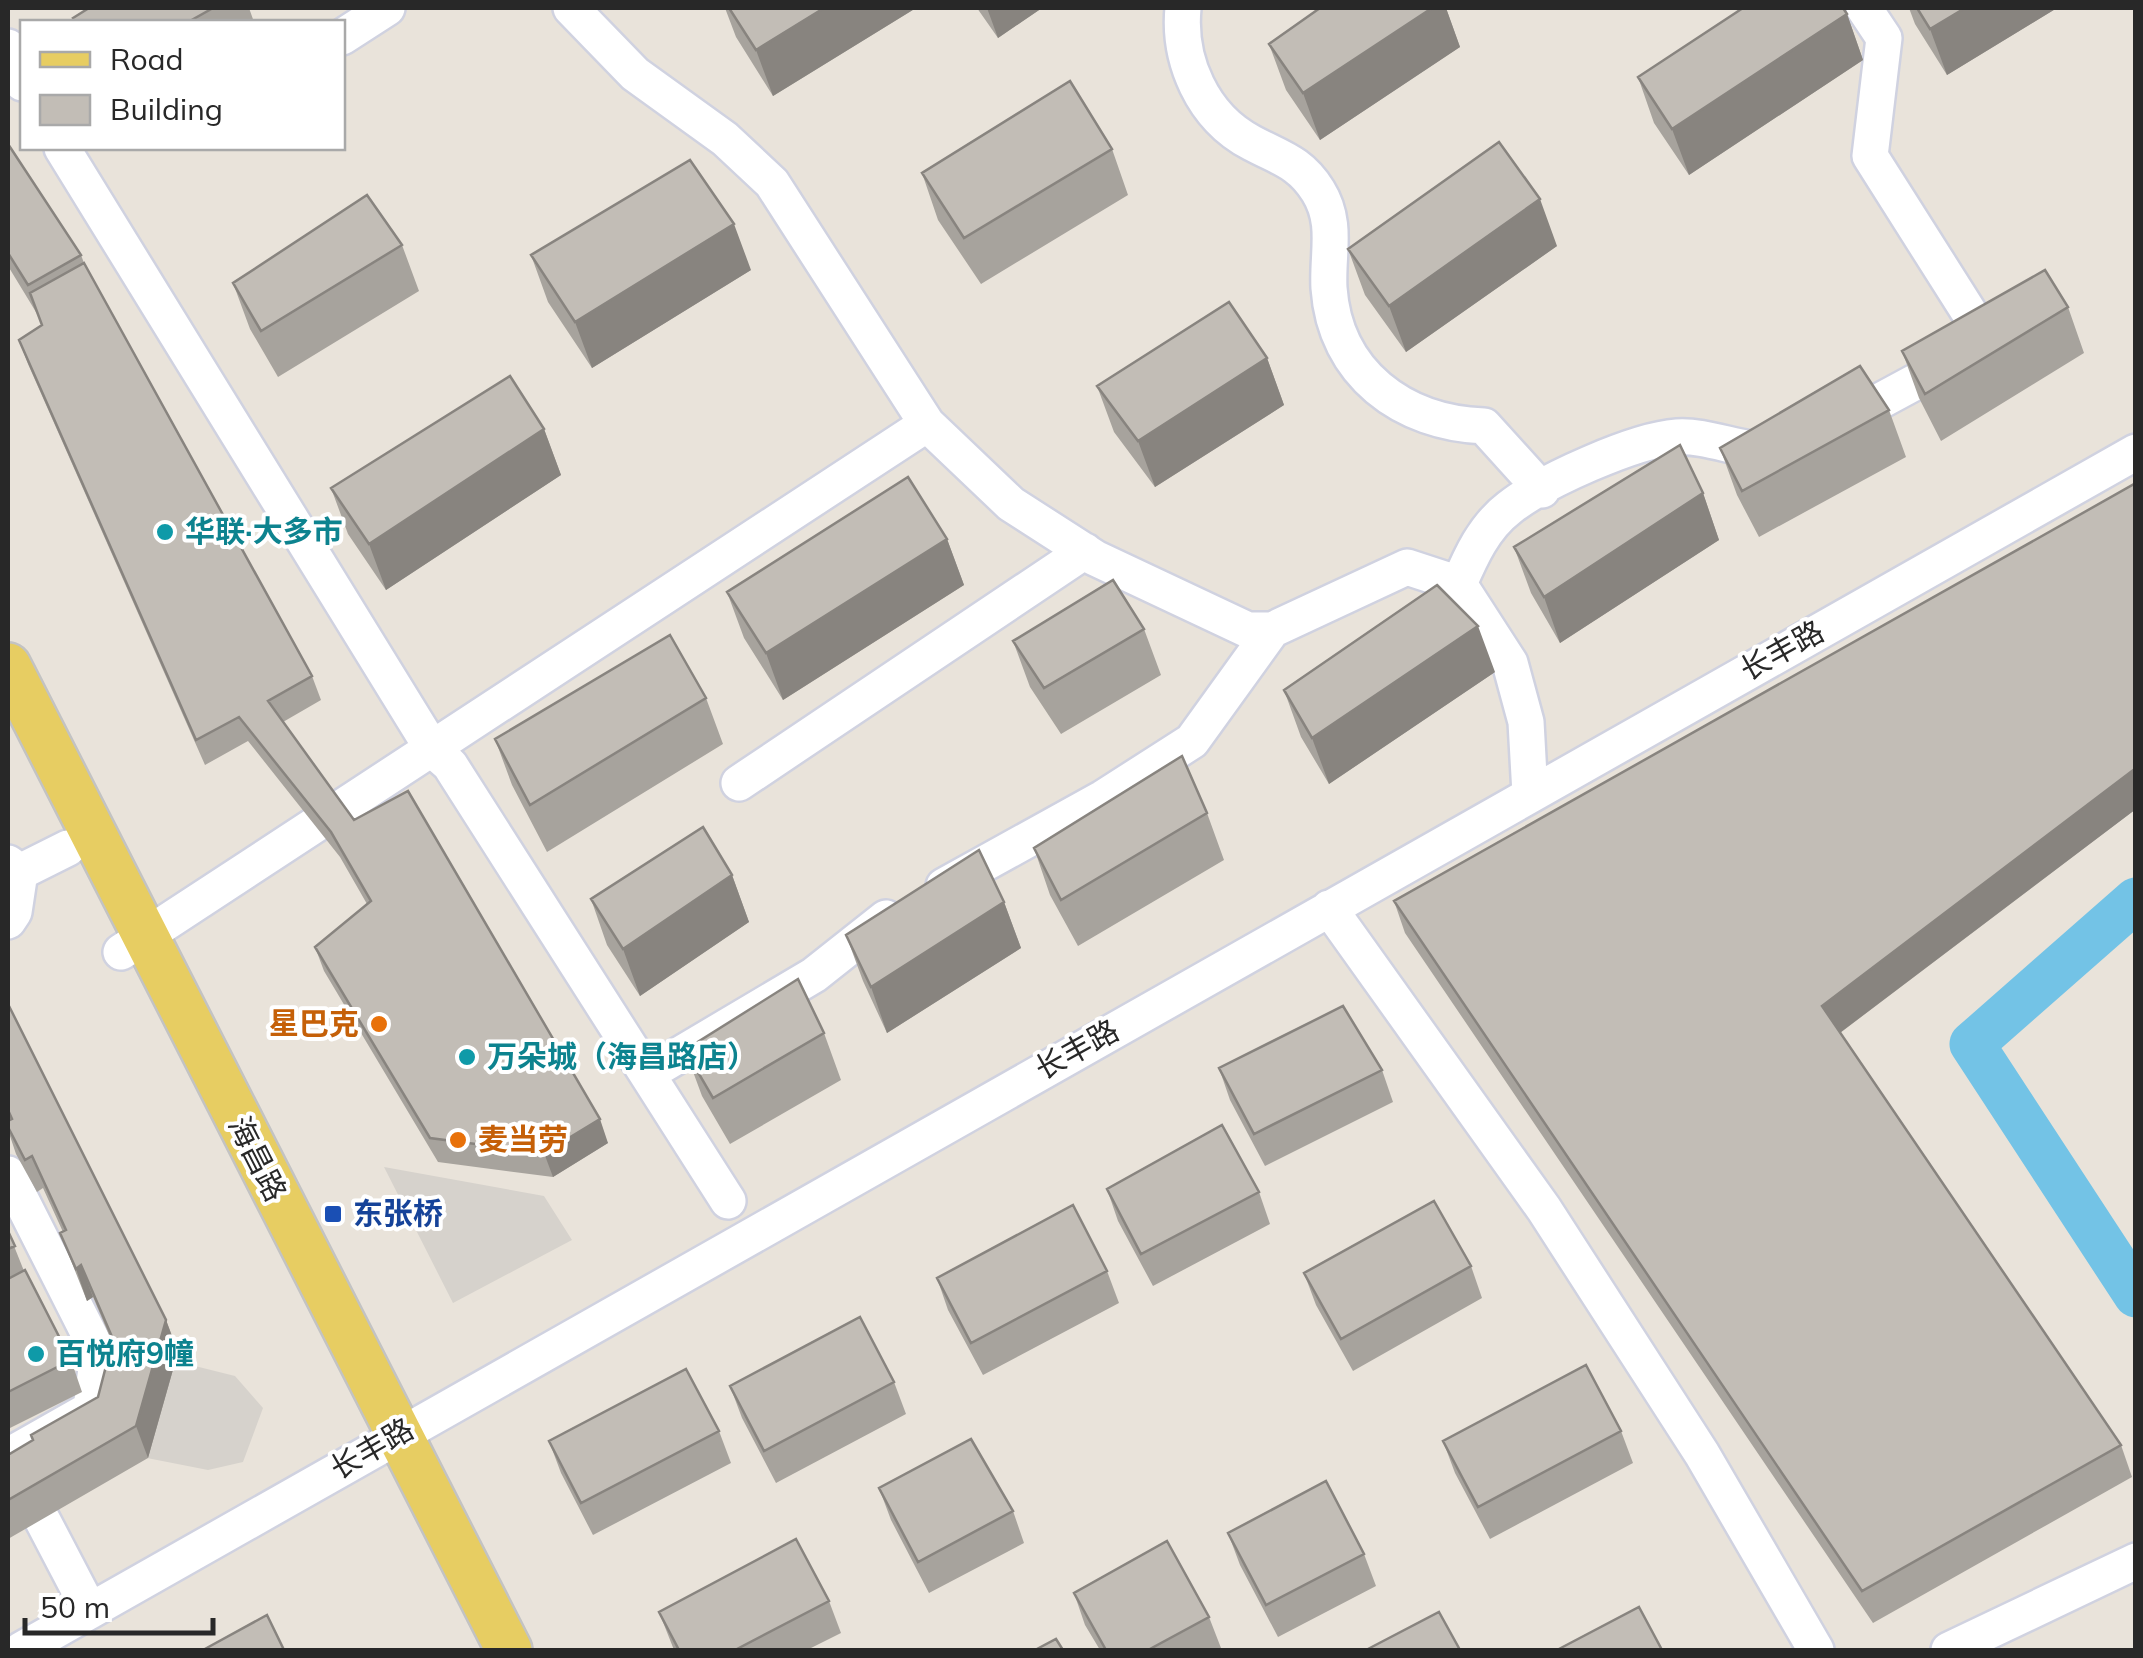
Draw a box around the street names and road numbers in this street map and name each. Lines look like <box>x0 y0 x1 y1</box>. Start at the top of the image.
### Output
street label: 长丰路 <box>1733 612 1830 689</box>
street label: 长丰路 <box>1028 1011 1125 1088</box>
street label: 海昌路 <box>221 1110 295 1207</box>
street label: 长丰路 <box>323 1409 420 1487</box>

